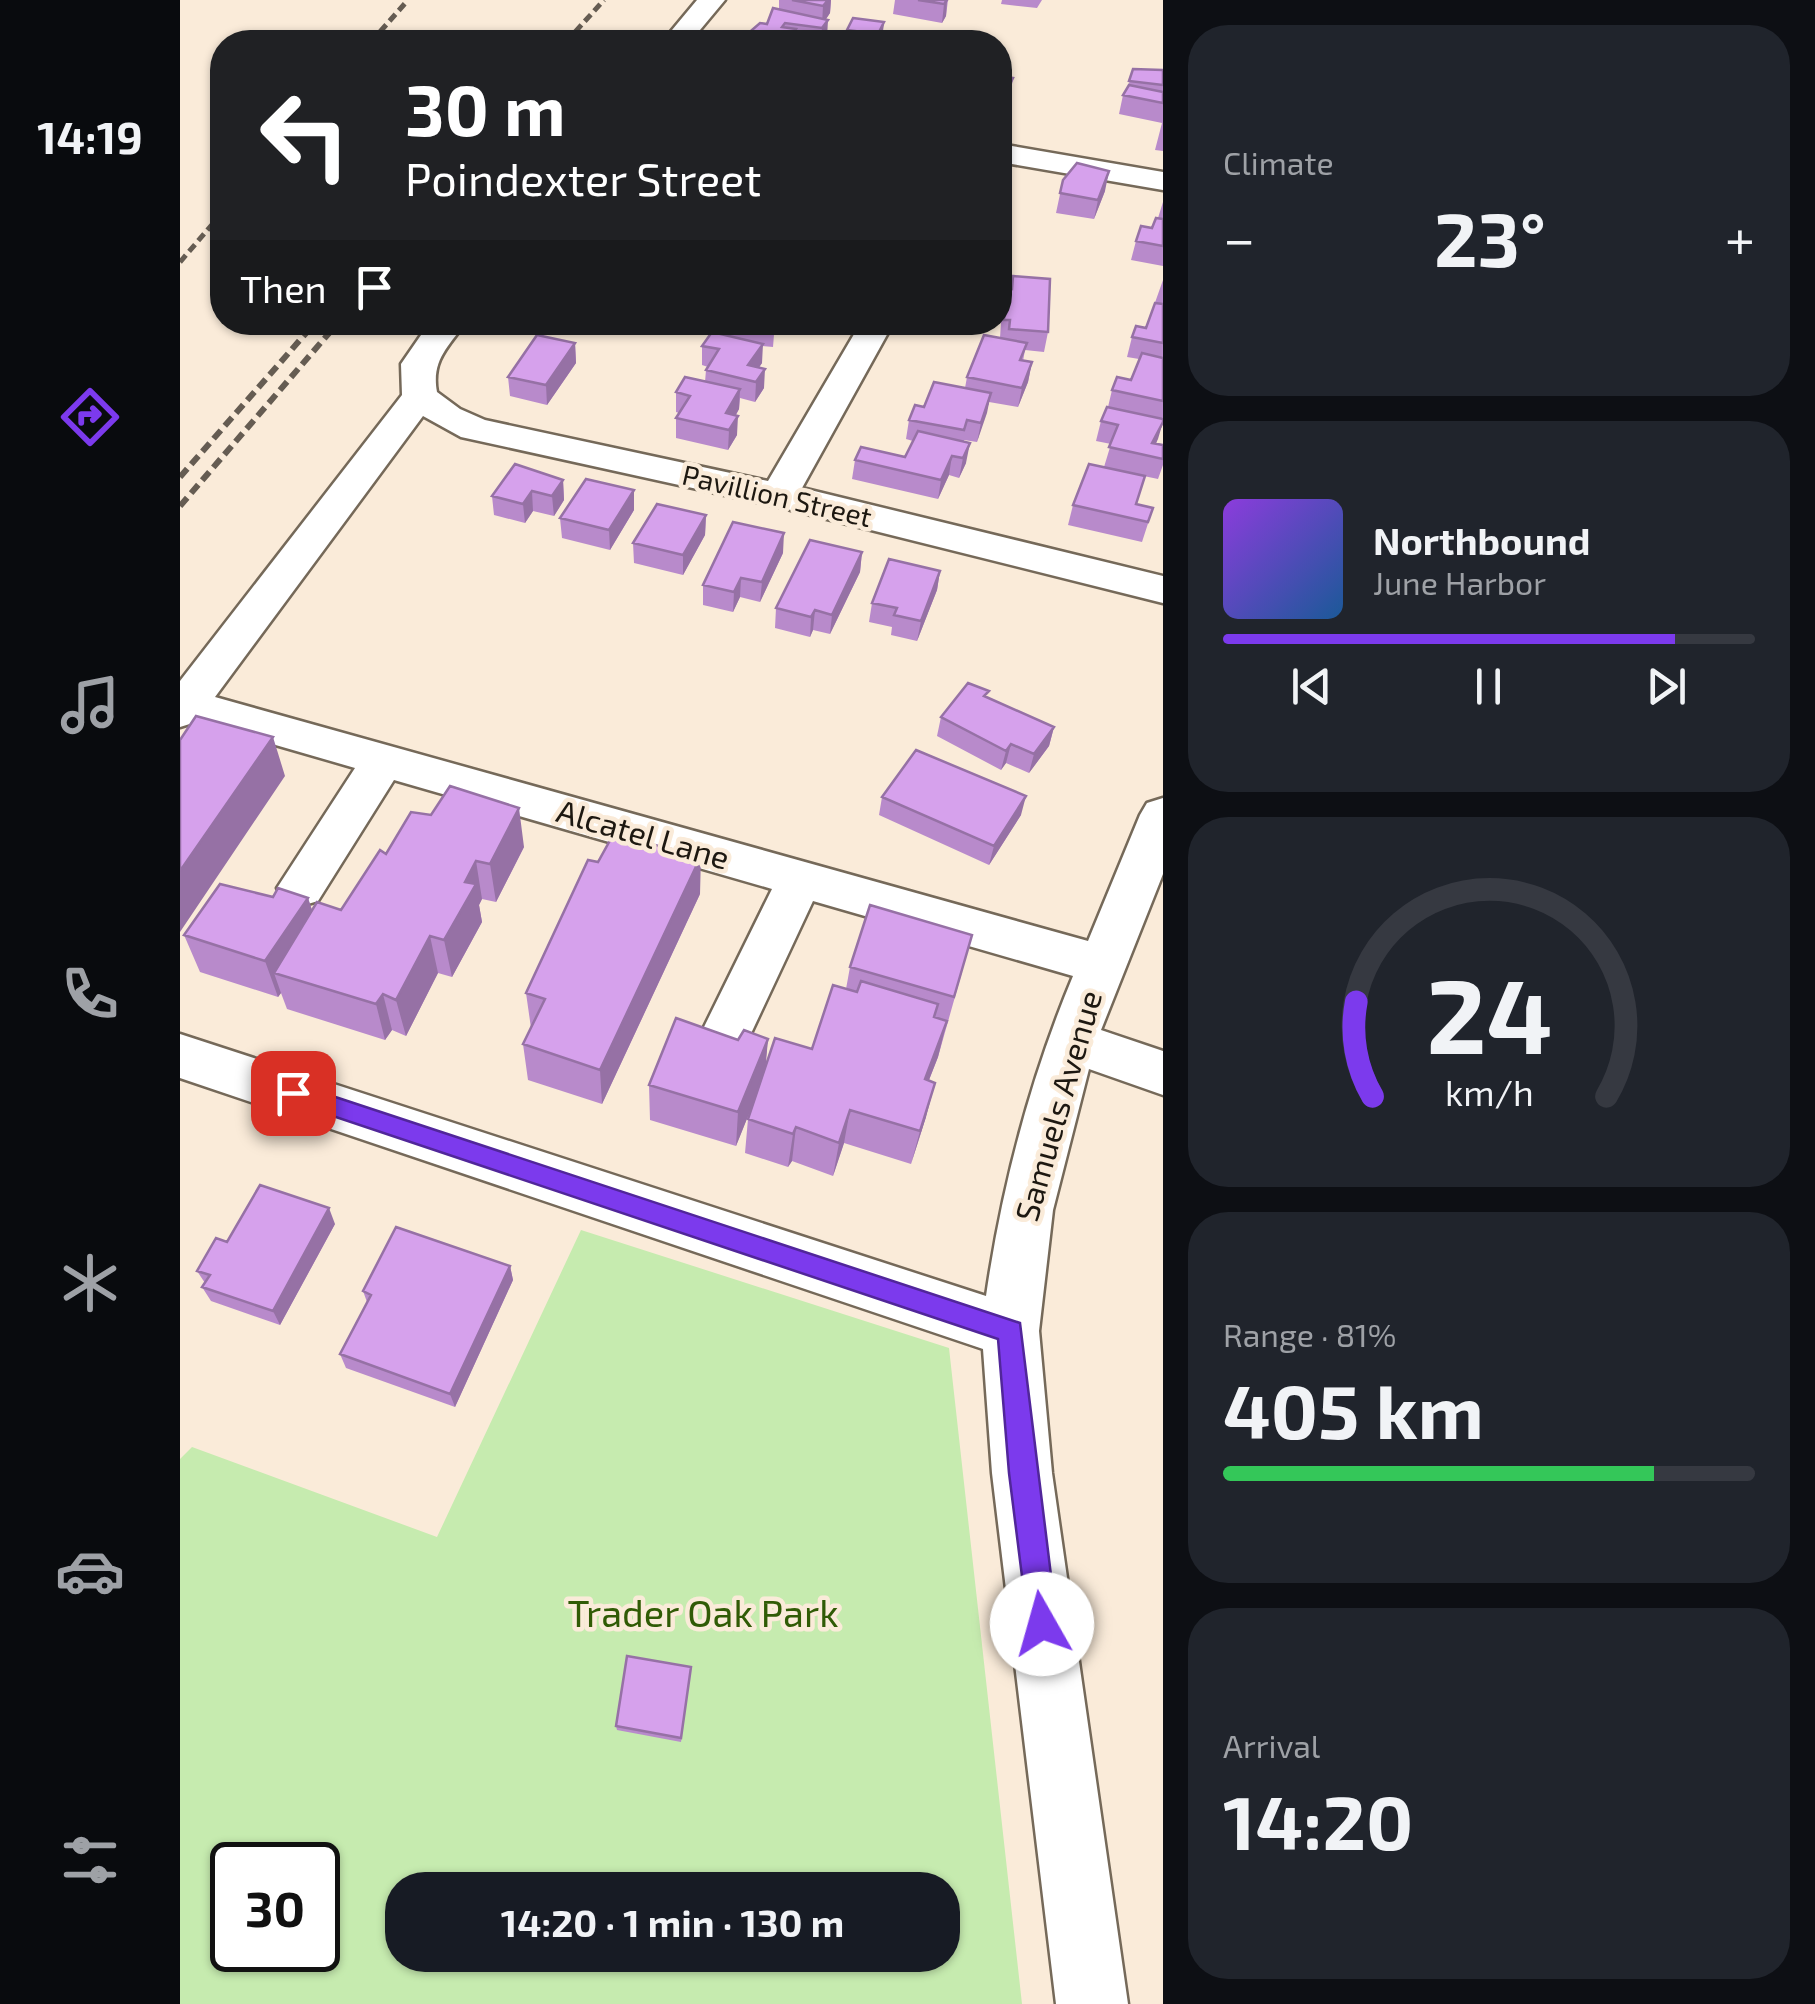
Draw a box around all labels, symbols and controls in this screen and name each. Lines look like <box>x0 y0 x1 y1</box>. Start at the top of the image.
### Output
text: 30 m <box>405 66 566 150</box>
icon: left <box>240 70 370 200</box>
text: 14:19 <box>37 109 143 163</box>
text: Climate <box>1223 143 1334 181</box>
text: Poindexter Street <box>405 151 761 205</box>
text: 23° <box>1434 192 1546 282</box>
text: − <box>1223 204 1255 270</box>
text: + <box>1725 204 1755 270</box>
icon: arrive <box>347 260 402 315</box>
text: Then <box>240 265 327 311</box>
icon: directions <box>55 382 125 452</box>
street label: Pavillion Street <box>679 457 875 533</box>
text: Northbound <box>1373 517 1591 563</box>
text: June Harbor <box>1373 563 1546 601</box>
icon: previous <box>1284 659 1339 714</box>
icon: pause <box>1461 659 1516 714</box>
icon: next <box>1639 659 1694 714</box>
icon: music <box>55 670 125 740</box>
street label: Alcatel Lane <box>553 790 734 876</box>
text: 24 <box>1426 950 1552 1075</box>
icon: phone <box>55 959 125 1029</box>
street label: Samuels Avenue <box>1006 986 1108 1225</box>
pin <box>251 1051 336 1136</box>
icon: arrive <box>266 1066 321 1121</box>
text: km/h <box>1445 1070 1533 1113</box>
icon: climate <box>55 1248 125 1318</box>
text: Range · 81% <box>1223 1315 1396 1353</box>
text: 405 km <box>1223 1364 1484 1454</box>
icon: car <box>55 1536 125 1606</box>
position arrow <box>990 1572 1094 1676</box>
park label: Trader Oak Park <box>567 1589 839 1635</box>
text: Arrival <box>1223 1726 1320 1764</box>
text: 14:20 <box>1223 1775 1413 1865</box>
icon: filters <box>55 1825 125 1895</box>
speed limit sign: 30 <box>210 1842 340 1972</box>
text: 14:20 · 1 min · 130 m <box>501 1899 844 1945</box>

